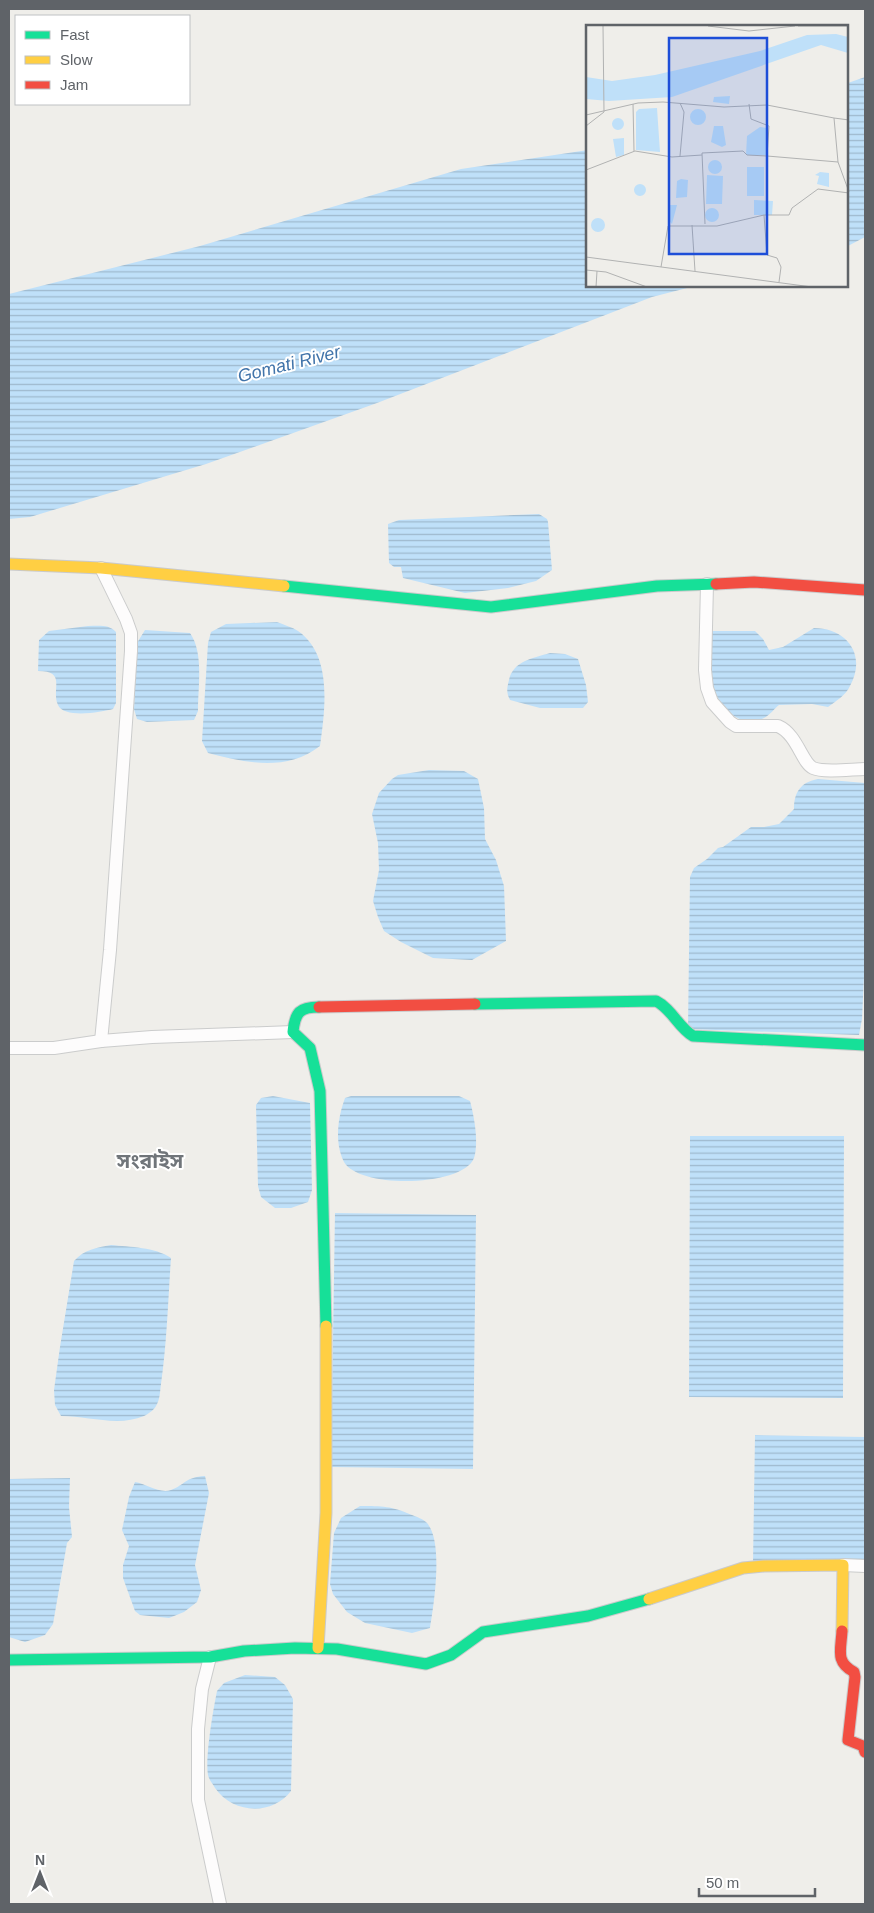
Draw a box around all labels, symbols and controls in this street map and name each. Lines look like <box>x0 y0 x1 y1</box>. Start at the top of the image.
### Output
legend <box>15 15 190 105</box>
inset map <box>586 25 849 288</box>
text: Fast <box>60 26 90 43</box>
text: Slow <box>60 51 93 68</box>
text: Jam <box>60 76 88 93</box>
water label: Gomati River <box>236 341 343 386</box>
district label: সংরাইস <box>116 1149 184 1172</box>
north arrow <box>15 1848 65 1898</box>
text: N <box>35 1852 45 1868</box>
scale bar <box>699 1866 815 1898</box>
text: 50 m <box>706 1874 739 1891</box>

